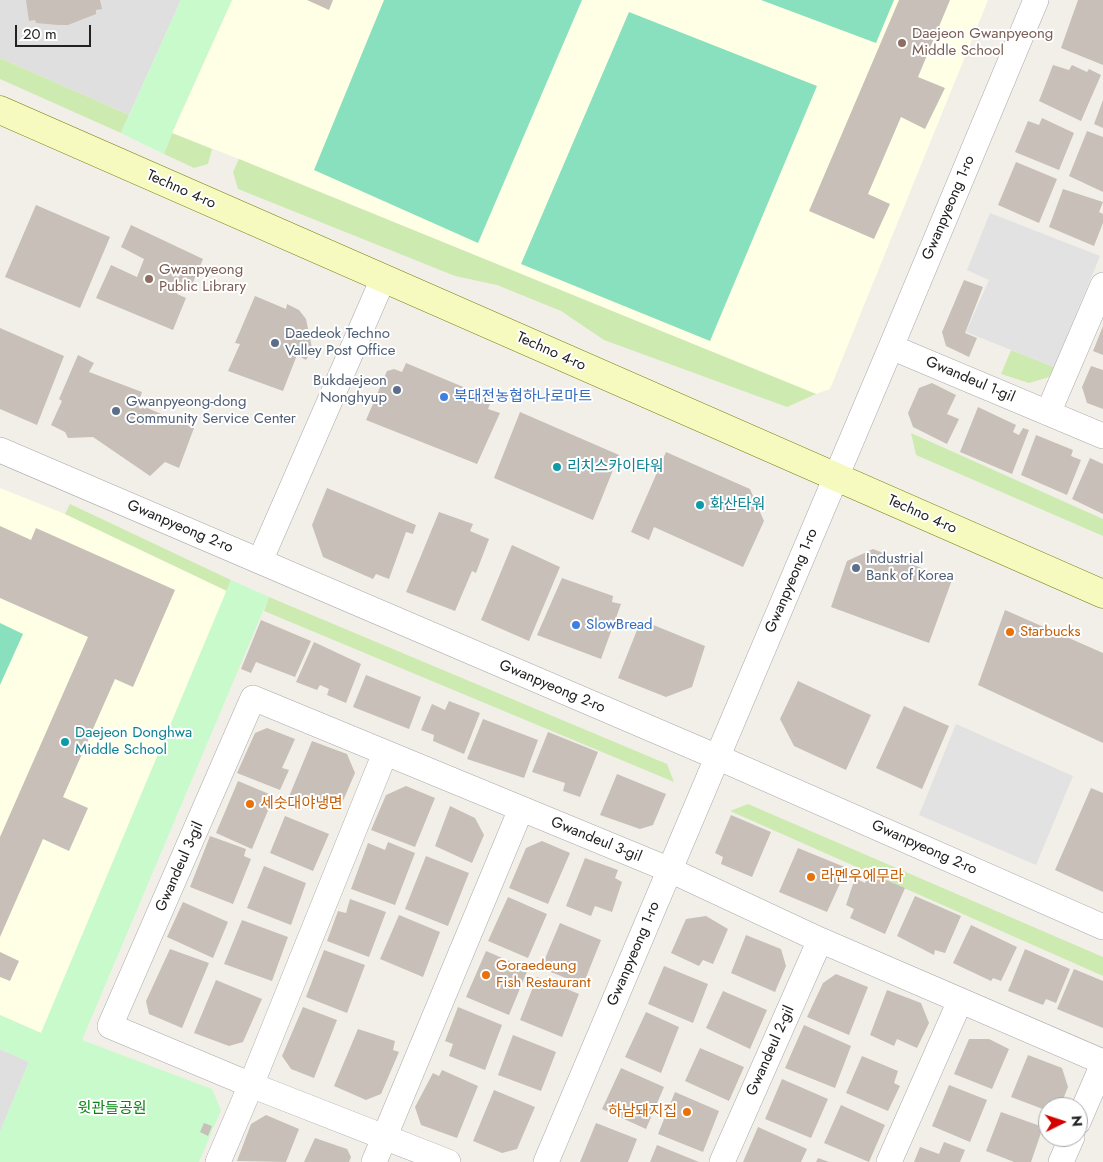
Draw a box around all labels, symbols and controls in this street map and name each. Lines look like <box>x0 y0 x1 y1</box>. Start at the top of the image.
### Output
scale bar <box>18 15 94 47</box>
text: 20 m <box>23 23 57 45</box>
place label: Daejeon Gwanpyeong Middle School <box>912 25 1053 60</box>
marker: Daejeon Gwanpyeong Middle School <box>896 37 908 49</box>
street label: Gwanpyeong 1-ro <box>919 153 979 263</box>
street label: Techno 4-ro <box>144 167 218 213</box>
place label: Gwanpyeong Public Library <box>159 261 246 296</box>
marker: Gwanpyeong Public Library <box>143 273 155 285</box>
place label: Daedeok Techno Valley Post Office <box>285 325 395 360</box>
street label: Techno 4-ro <box>514 329 588 375</box>
marker: Daedeok Techno Valley Post Office <box>269 337 281 349</box>
street label: Gwandeul 1-gil <box>923 353 1017 407</box>
place label: Bukdaejeon Nonghyup <box>313 372 387 407</box>
marker: Bukdaejeon Nonghyup <box>391 384 403 396</box>
place label: 북대전농협하나로마트 <box>454 388 592 406</box>
marker: 북대전농협하나로마트 <box>438 391 450 403</box>
place label: Gwanpyeong-dong Community Service Center <box>126 393 296 428</box>
marker: Gwanpyeong-dong Community Service Center <box>110 405 122 417</box>
place label: 리치스카이타워 <box>567 458 664 476</box>
marker: 리치스카이타워 <box>551 461 563 473</box>
street label: Techno 4-ro <box>885 492 959 538</box>
place label: 화산타워 <box>710 496 765 514</box>
street label: Gwanpyeong 2-ro <box>124 497 236 557</box>
marker: 화산타워 <box>694 499 706 511</box>
street label: Gwanpyeong 1-ro <box>762 526 822 636</box>
place label: Industrial Bank of Korea <box>866 550 954 585</box>
marker: Industrial Bank of Korea <box>850 562 862 574</box>
place label: SlowBread <box>586 616 653 634</box>
marker: SlowBread <box>570 619 582 631</box>
place label: Starbucks <box>1020 623 1080 641</box>
marker: Starbucks <box>1004 626 1016 638</box>
street label: Gwanpyeong 2-ro <box>496 657 608 717</box>
place label: Daejeon Donghwa Middle School <box>75 724 192 759</box>
marker: Daejeon Donghwa Middle School <box>59 736 71 748</box>
place label: 세숫대야냉면 <box>260 795 343 813</box>
marker: 세숫대야냉면 <box>244 798 256 810</box>
street label: Gwandeul 3-gil <box>548 814 644 866</box>
street label: Gwanpyeong 2-ro <box>869 817 979 879</box>
street label: Gwandeul 3-gil <box>152 819 208 915</box>
place label: 라멘우에무라 <box>821 868 904 886</box>
marker: 라멘우에무라 <box>805 871 817 883</box>
street label: Gwanpyeong 1-ro <box>604 899 664 1009</box>
place label: Goraedeung Fish Restaurant <box>496 957 591 992</box>
marker: Goraedeung Fish Restaurant <box>480 969 492 981</box>
street label: Gwandeul 2-gil <box>743 1003 799 1099</box>
north arrow <box>1038 1097 1088 1147</box>
park label: 윗관들공원 <box>78 1100 146 1118</box>
place label: 하남돼지집 <box>608 1103 677 1121</box>
marker: 하남돼지집 <box>681 1106 693 1118</box>
text: N <box>1067 1115 1087 1127</box>

